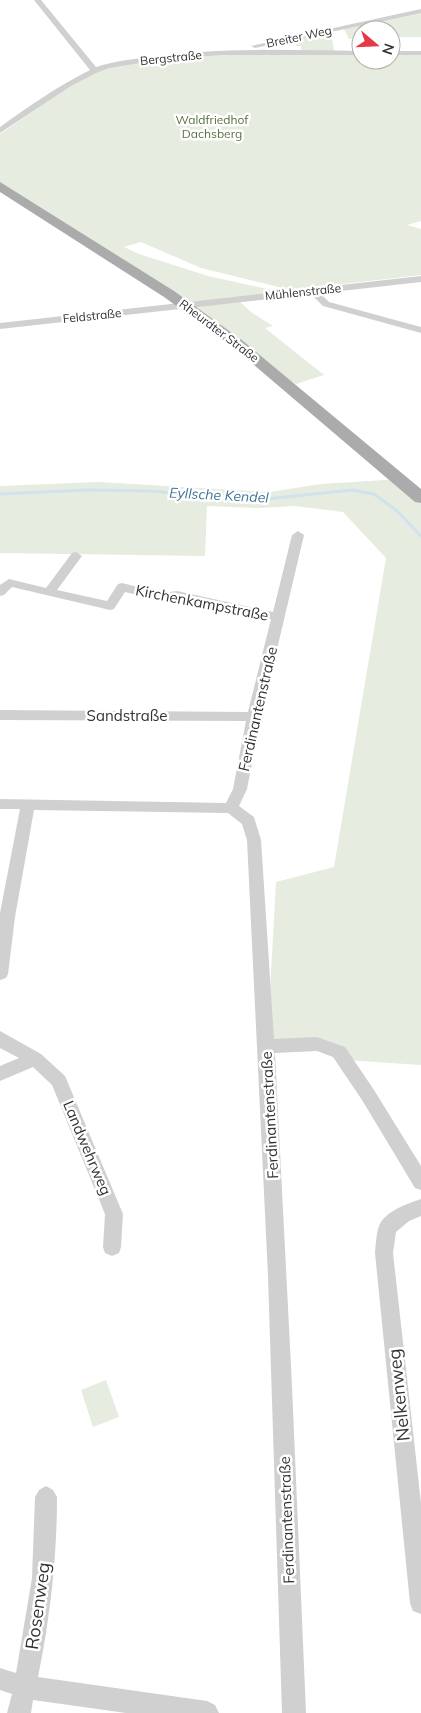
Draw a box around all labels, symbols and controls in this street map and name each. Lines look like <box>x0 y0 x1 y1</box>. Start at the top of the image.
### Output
north arrow <box>351 20 401 70</box>
street label: Breiter Weg <box>265 22 333 51</box>
text: N <box>378 41 399 57</box>
street label: Bergstraße <box>139 47 203 68</box>
park label: Waldfriedhof Dachsberg <box>176 112 249 141</box>
street label: Mühlenstraße <box>264 280 342 303</box>
street label: Rheurdter Straße <box>177 296 262 365</box>
street label: Feldstraße <box>62 305 122 326</box>
water label: Eyllsche Kendel <box>169 483 270 507</box>
street label: Kirchenkampstraße <box>134 580 270 625</box>
street label: Ferdinantenstraße <box>234 645 281 773</box>
street label: Sandstraße <box>87 706 167 725</box>
street label: Ferdinantenstraße <box>257 1051 282 1179</box>
street label: Landwehrweg <box>59 1098 116 1198</box>
street label: Nelkenweg <box>382 1348 415 1442</box>
street label: Ferdinantenstraße <box>275 1456 298 1584</box>
street label: Rosenweg <box>20 1561 55 1651</box>

